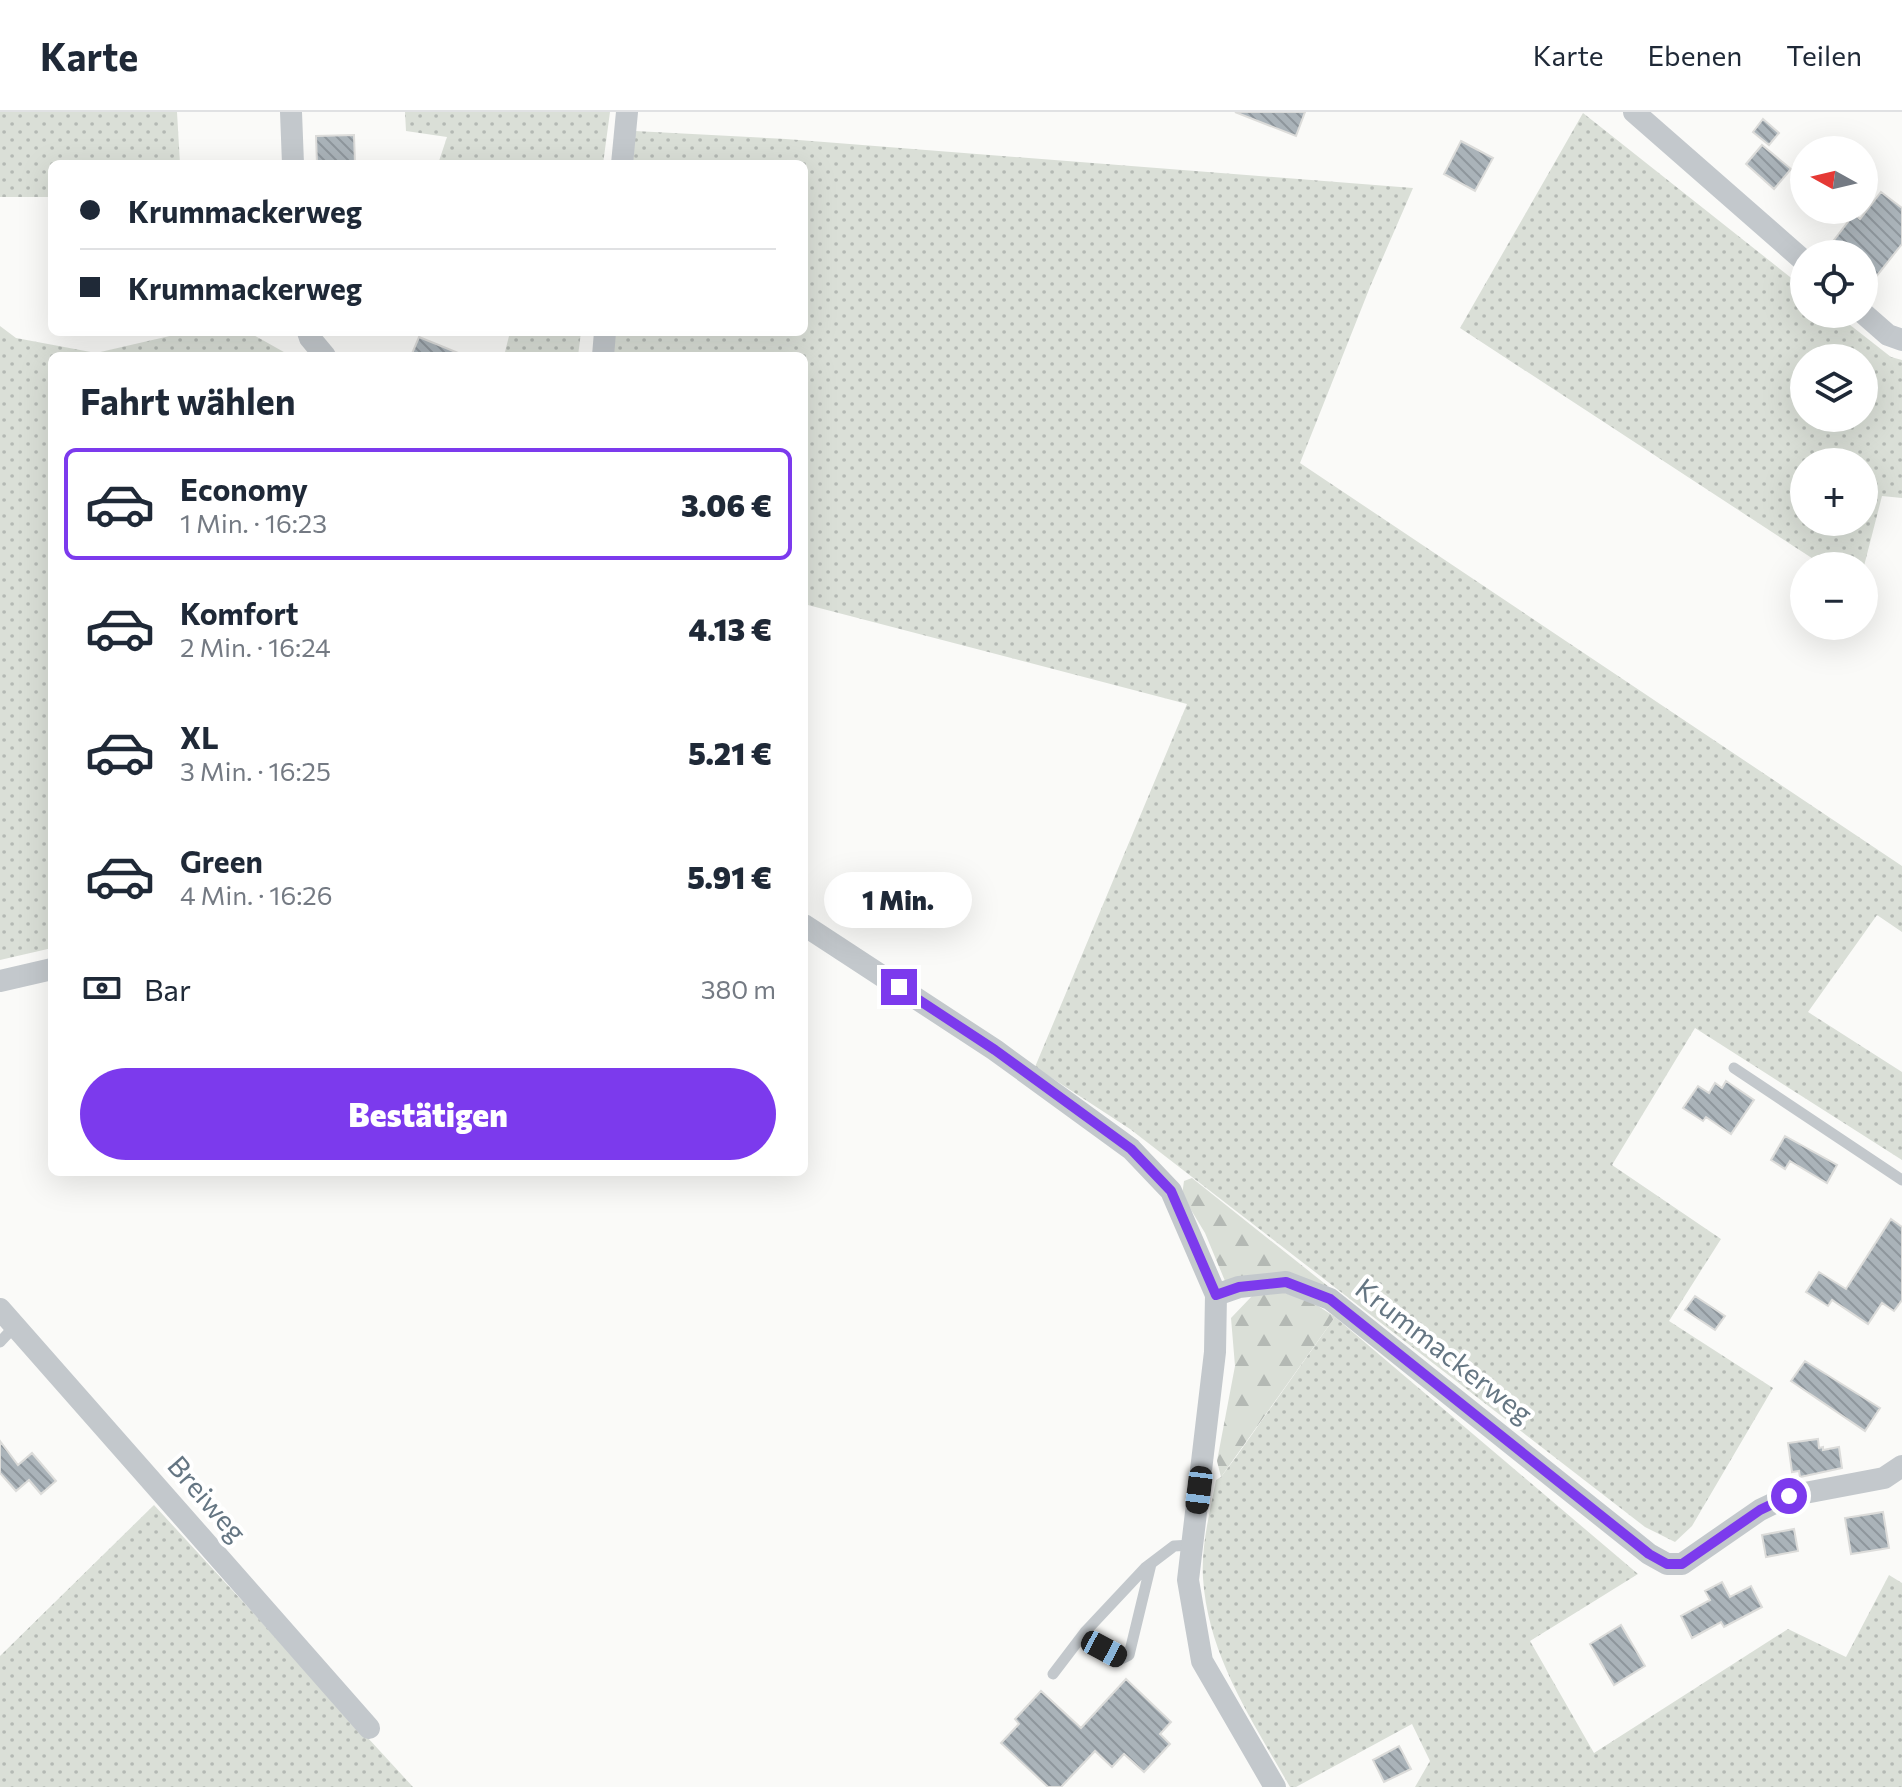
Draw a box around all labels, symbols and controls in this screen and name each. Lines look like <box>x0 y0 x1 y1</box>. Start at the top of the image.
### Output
text: Karte <box>40 32 138 79</box>
text: Karte <box>1533 38 1604 72</box>
text: Ebenen <box>1648 38 1742 72</box>
text: Teilen <box>1786 38 1862 72</box>
north arrow <box>1790 136 1878 224</box>
map controls <box>1790 136 1878 640</box>
text: Krummackerweg <box>128 192 362 229</box>
button: locate <box>1790 240 1878 328</box>
text: Krummackerweg <box>128 269 362 306</box>
button: layers <box>1790 344 1878 432</box>
text: Fahrt wählen <box>80 378 296 422</box>
button: + <box>1790 448 1878 536</box>
icon: car <box>84 468 156 540</box>
text: Economy <box>180 470 308 507</box>
text: 3.06 € <box>681 486 772 523</box>
text: 1 Min. · 16:23 <box>180 507 327 538</box>
button: − <box>1790 552 1878 640</box>
icon: car <box>84 592 156 664</box>
text: Komfort <box>180 594 299 631</box>
text: 4.13 € <box>689 610 772 647</box>
text: 2 Min. · 16:24 <box>180 631 331 662</box>
icon: car <box>84 716 156 788</box>
text: XL <box>180 718 219 755</box>
text: 5.21 € <box>688 734 772 771</box>
text: 3 Min. · 16:25 <box>180 755 331 786</box>
icon: car <box>84 840 156 912</box>
text: Green <box>180 842 263 879</box>
text: 5.91 € <box>687 858 772 895</box>
callout: 1 Min. <box>825 871 973 927</box>
text: 4 Min. · 16:26 <box>180 879 332 910</box>
text: 1 Min. <box>862 884 934 915</box>
icon: cash <box>80 966 124 1010</box>
route end <box>881 969 917 1005</box>
text: Bar <box>144 970 191 1007</box>
text: 380 m <box>701 973 776 1004</box>
button: Bestätigen <box>80 1068 776 1160</box>
street label: Krummackerweg <box>1349 1271 1540 1430</box>
street label: Breiweg <box>161 1448 254 1548</box>
car <box>1184 1465 1214 1515</box>
route start <box>1771 1478 1807 1514</box>
car <box>1077 1627 1131 1671</box>

